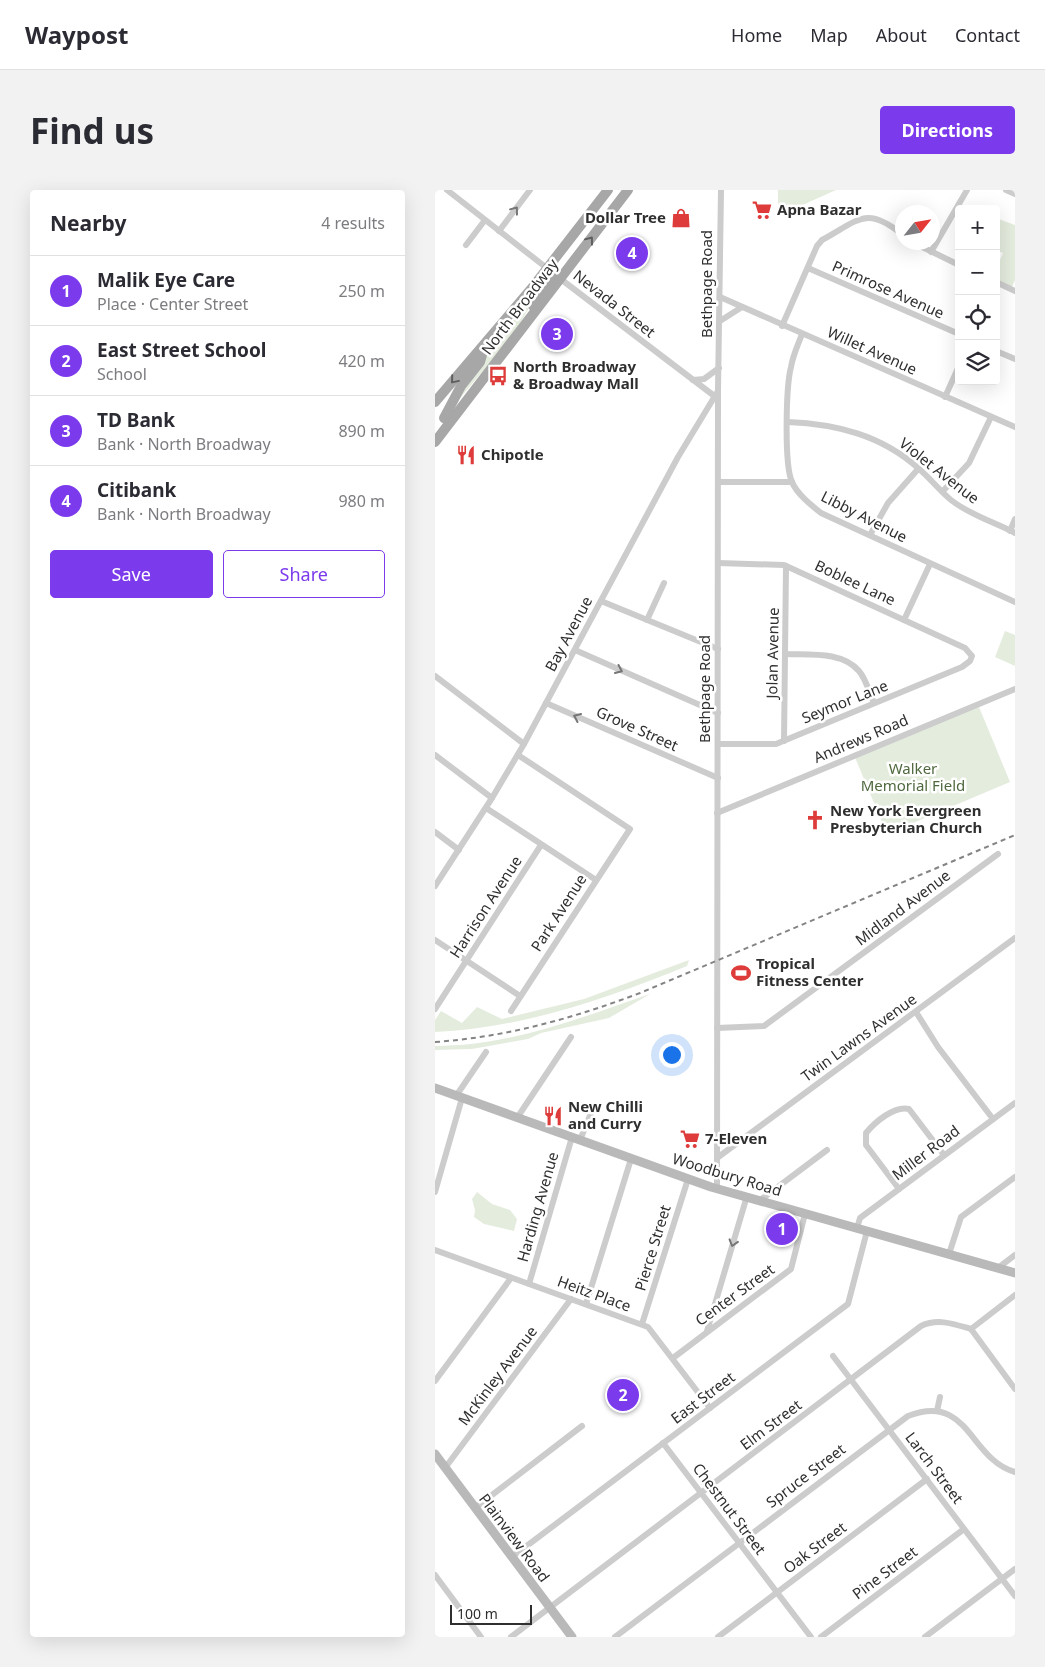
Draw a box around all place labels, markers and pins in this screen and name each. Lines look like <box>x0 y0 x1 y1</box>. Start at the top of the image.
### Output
supermarket icon: Apna Bazar <box>751 199 773 221</box>
place label: Apna Bazar <box>777 199 862 219</box>
place label: Dollar Tree <box>585 207 666 227</box>
shop icon: Dollar Tree <box>670 207 692 229</box>
pin: 4 <box>616 234 648 272</box>
pin: 3 <box>541 315 573 353</box>
place label: North Broadway & Broadway Mall <box>513 356 639 393</box>
bus stop icon: North Broadway & Broadway Mall <box>487 365 509 387</box>
restaurant icon: Chipotle <box>455 444 477 466</box>
place label: Chipotle <box>481 444 544 464</box>
place label: New York Evergreen Presbyterian Church <box>830 800 982 837</box>
church icon: New York Evergreen Presbyterian Church <box>804 809 826 831</box>
place label: Tropical Fitness Center <box>756 953 864 990</box>
sports icon: Tropical Fitness Center <box>730 962 752 984</box>
place label: New Chilli and Curry <box>568 1096 643 1133</box>
restaurant icon: New Chilli and Curry <box>542 1105 564 1127</box>
supermarket icon: 7-Eleven <box>679 1128 701 1150</box>
place label: 7-Eleven <box>705 1128 767 1148</box>
pin: 1 <box>766 1210 798 1248</box>
pin: 2 <box>607 1376 639 1414</box>

